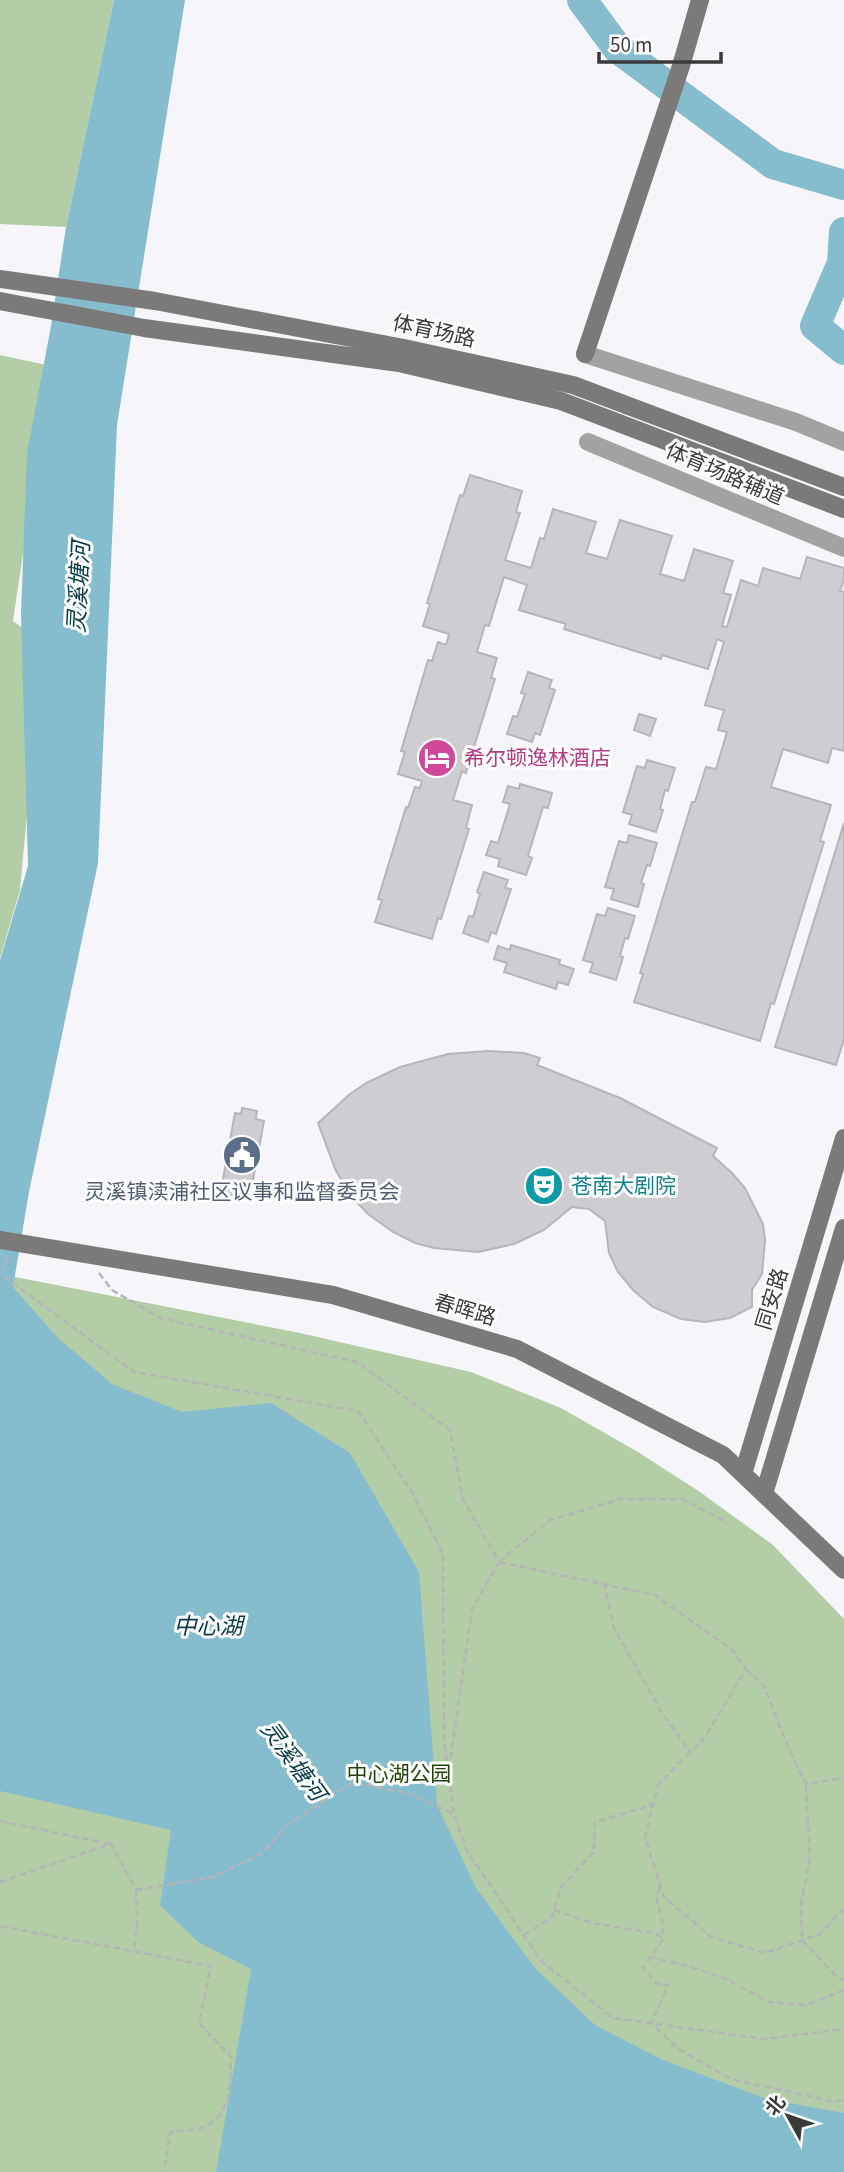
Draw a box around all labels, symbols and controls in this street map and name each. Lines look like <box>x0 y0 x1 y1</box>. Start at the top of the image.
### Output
scale bar <box>599 21 722 65</box>
text: 50 m <box>610 30 652 60</box>
street label: 体育场路 <box>390 308 478 354</box>
street label: 体育场路辅道 <box>661 436 789 512</box>
water label: 灵溪塘河 <box>60 536 98 634</box>
hotel icon: 希尔顿逸林酒店 <box>416 737 458 779</box>
place label: 希尔顿逸林酒店 <box>464 743 611 773</box>
public building icon: 灵溪镇渎浦社区议事和监督委员会 <box>221 1134 263 1176</box>
theatre icon: 苍南大剧院 <box>523 1165 565 1207</box>
place label: 苍南大剧院 <box>571 1171 676 1201</box>
place label: 灵溪镇渎浦社区议事和监督委员会 <box>85 1177 400 1207</box>
street label: 同安路 <box>748 1264 796 1334</box>
street label: 春晖路 <box>431 1287 499 1333</box>
water label: 中心湖 <box>174 1610 246 1643</box>
water label: 灵溪塘河 <box>253 1714 336 1811</box>
park label: 中心湖公园 <box>347 1759 452 1789</box>
north arrow <box>753 2081 823 2151</box>
text: 北 <box>760 2090 793 2122</box>

